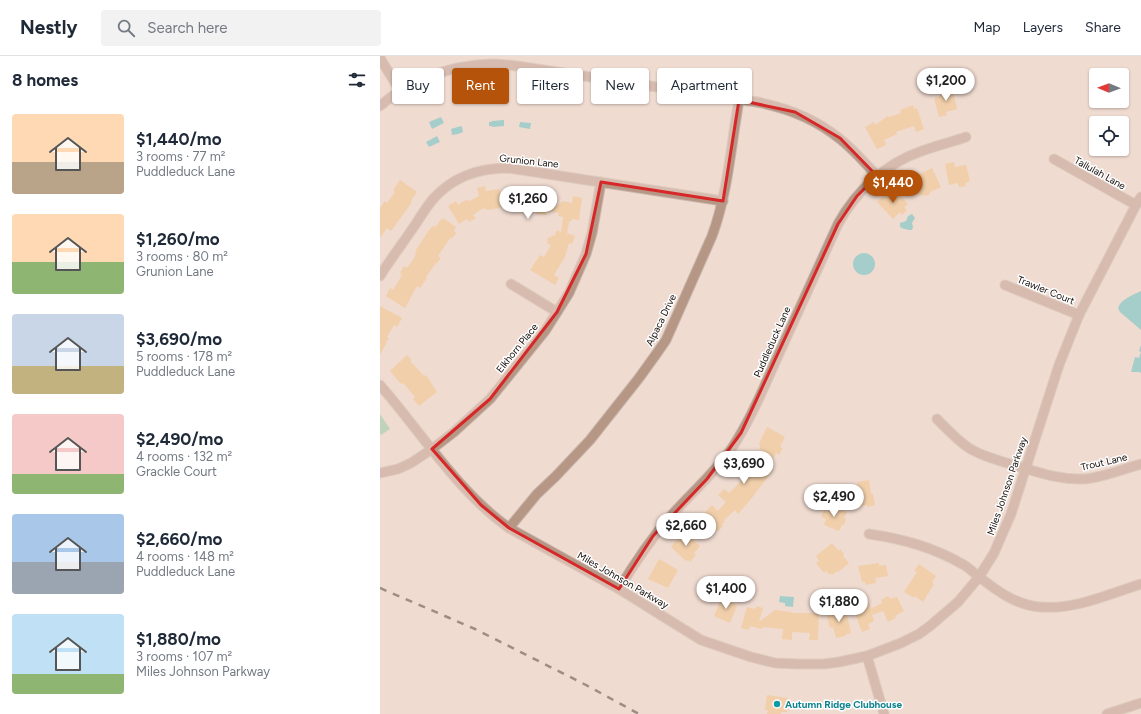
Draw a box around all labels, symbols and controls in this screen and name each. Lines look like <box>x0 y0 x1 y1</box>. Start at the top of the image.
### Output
search box <box>101 10 381 46</box>
text: Nestly <box>20 16 77 39</box>
icon: search <box>115 17 137 39</box>
text: Search here <box>147 19 227 37</box>
text: Map <box>973 19 1001 36</box>
text: Layers <box>1023 19 1063 36</box>
text: Share <box>1085 19 1121 36</box>
chip: Buy <box>392 68 444 104</box>
chip: Rent <box>452 68 509 104</box>
chip: Filters <box>517 68 583 104</box>
chip: New <box>591 68 649 104</box>
chip: Apartment <box>657 68 752 104</box>
pin: $1,200 <box>913 68 979 102</box>
north arrow <box>1089 68 1129 108</box>
map controls <box>1089 68 1129 156</box>
icon: filters <box>346 69 368 91</box>
text: 8 homes <box>12 70 78 90</box>
text: $1,200 <box>926 73 966 88</box>
button: locate <box>1089 116 1129 156</box>
text: $1,440/mo <box>136 129 222 149</box>
icon: home <box>44 130 92 178</box>
text: 3 rooms · 77 m² <box>136 149 226 164</box>
street label: Grunion Lane <box>499 151 560 171</box>
street label: Tallulah Lane <box>1072 154 1128 193</box>
text: Puddleduck Lane <box>136 164 235 179</box>
pin: $1,440 <box>860 170 926 204</box>
text: $1,440 <box>873 175 913 190</box>
pin: $1,260 <box>495 186 561 220</box>
text: $1,260 <box>508 191 548 206</box>
text: $1,260/mo <box>136 229 220 249</box>
icon: home <box>44 230 92 278</box>
text: 3 rooms · 80 m² <box>136 249 228 264</box>
text: Grunion Lane <box>136 264 214 279</box>
street label: Trawler Court <box>1015 273 1077 307</box>
street label: Alpaca Drive <box>643 291 679 348</box>
street label: Puddleduck Lane <box>751 304 794 379</box>
street label: Elkhorn Place <box>493 320 541 375</box>
text: $3,690/mo <box>136 329 222 349</box>
icon: home <box>44 330 92 378</box>
text: 5 rooms · 178 m² <box>136 349 232 364</box>
text: Puddleduck Lane <box>136 364 235 379</box>
text: $2,490/mo <box>136 429 223 449</box>
icon: home <box>44 430 92 478</box>
street label: Miles Johnson Parkway <box>984 434 1030 537</box>
text: 4 rooms · 132 m² <box>136 449 232 464</box>
street label: Trout Lane <box>1079 450 1129 474</box>
pin: $3,690 <box>711 451 777 485</box>
text: $3,690 <box>723 456 765 471</box>
text: Grackle Court <box>136 464 217 479</box>
pin: $2,490 <box>801 484 867 518</box>
text: $2,490 <box>813 489 855 504</box>
pin: $2,660 <box>653 513 719 547</box>
text: $2,660 <box>665 518 707 533</box>
text: $2,660/mo <box>136 529 222 549</box>
icon: home <box>44 530 92 578</box>
text: 4 rooms · 148 m² <box>136 549 234 564</box>
street label: Miles Johnson Parkway <box>575 549 672 612</box>
text: Puddleduck Lane <box>136 564 235 579</box>
pin: $1,400 <box>693 576 759 610</box>
text: $1,400 <box>705 581 747 596</box>
pin: $1,880 <box>806 589 872 623</box>
text: $1,880 <box>819 594 859 609</box>
text: $1,880/mo <box>136 629 221 649</box>
icon: home <box>44 630 92 678</box>
text: 3 rooms · 107 m² <box>136 649 232 664</box>
text: Miles Johnson Parkway <box>136 664 270 679</box>
place label: Autumn Ridge Clubhouse <box>785 698 902 711</box>
marker: Autumn Ridge Clubhouse <box>772 699 782 709</box>

